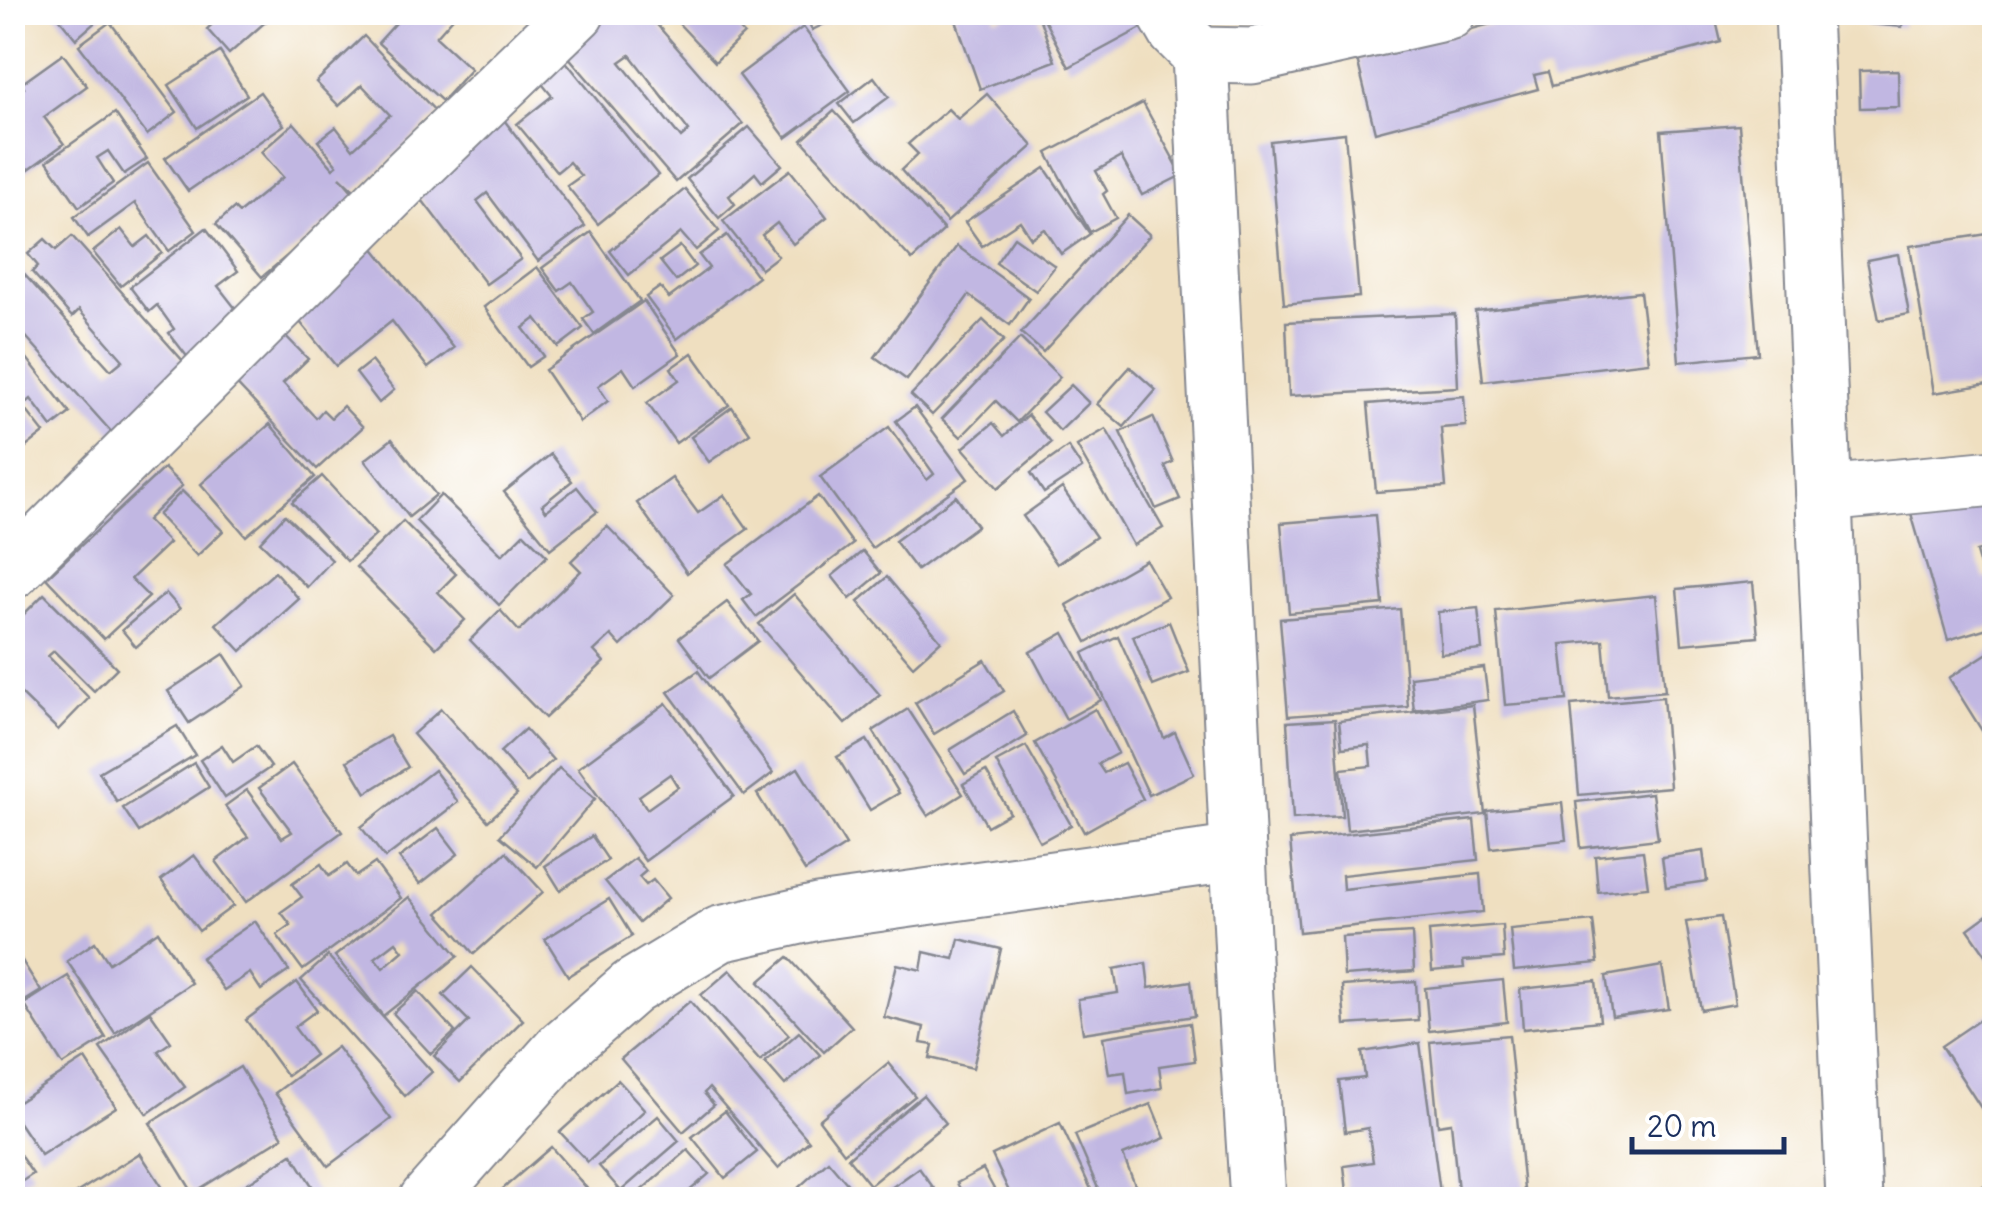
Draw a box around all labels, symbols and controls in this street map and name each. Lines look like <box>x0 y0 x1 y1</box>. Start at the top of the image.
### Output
scale bar <box>1632 1092 1784 1154</box>
text: 20 m <box>1647 1107 1717 1145</box>

